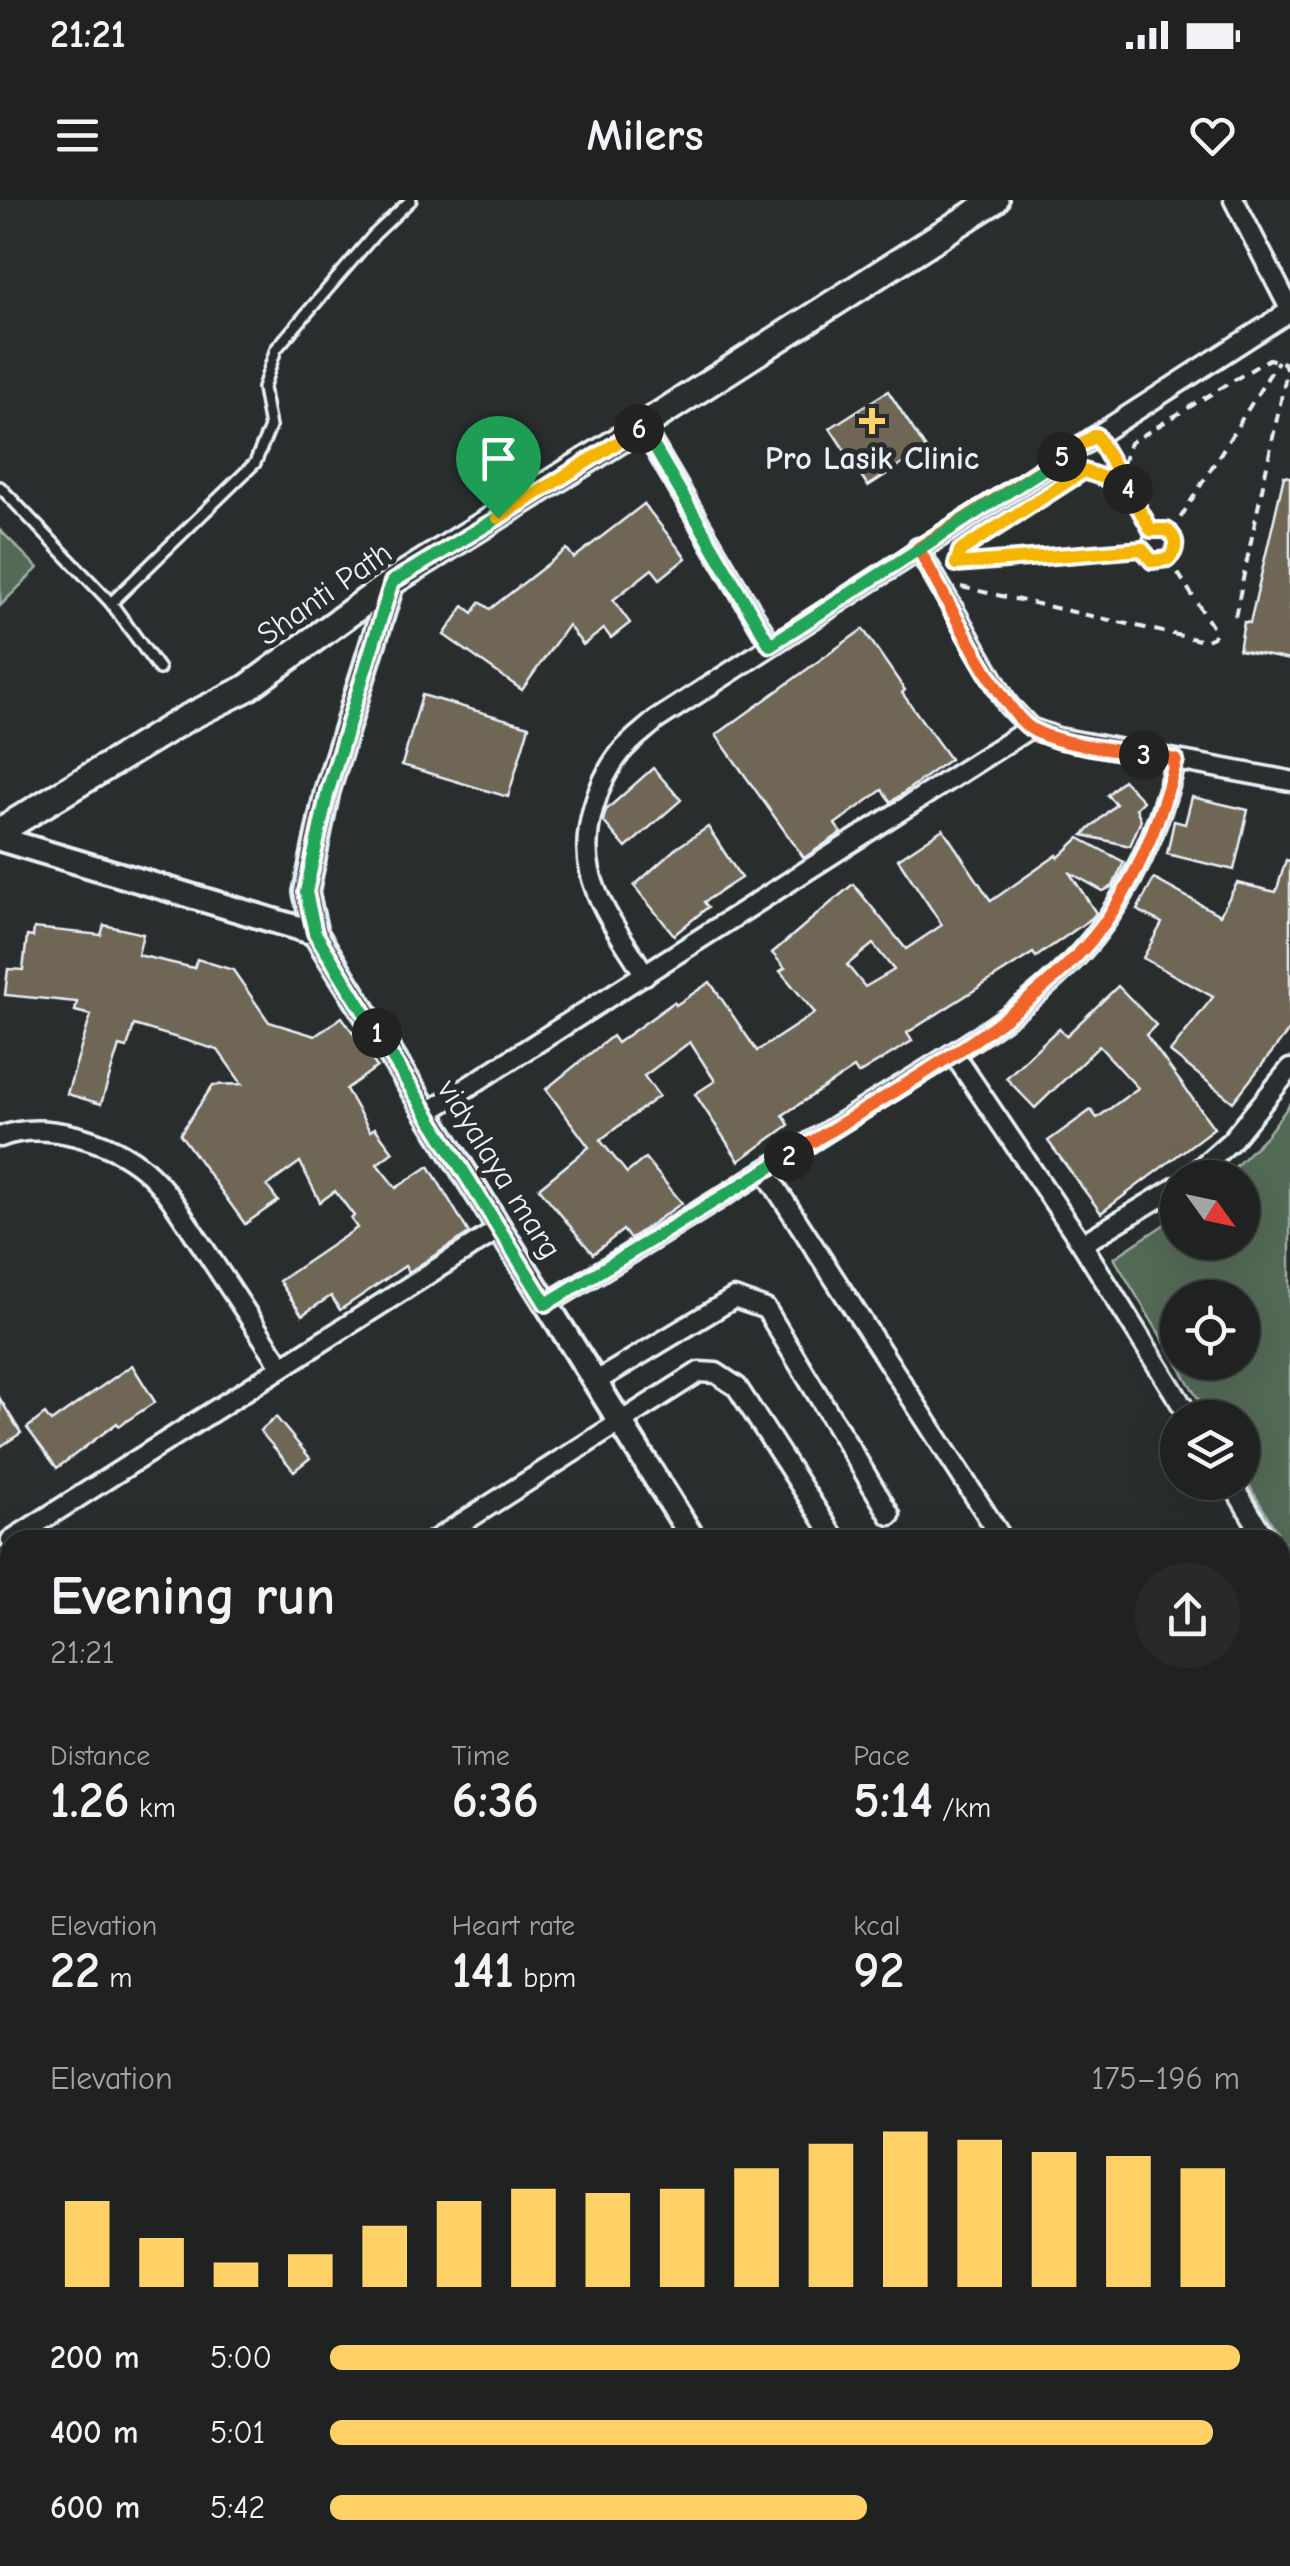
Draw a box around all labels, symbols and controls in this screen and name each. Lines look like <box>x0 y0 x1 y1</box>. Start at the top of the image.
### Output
text: 21:21 <box>50 13 126 57</box>
icon: menu <box>50 108 105 163</box>
icon: heart <box>1185 108 1240 163</box>
text: Milers <box>586 109 704 161</box>
pin: 6 <box>614 404 664 454</box>
marker: Pro Lasik Clinic <box>859 408 885 434</box>
text: 6 <box>632 413 646 445</box>
pin <box>456 416 541 519</box>
icon: arrive <box>471 431 526 486</box>
pin: 5 <box>1037 432 1087 482</box>
place label: Pro Lasik Clinic <box>765 440 979 477</box>
text: 5 <box>1055 441 1069 473</box>
pin: 4 <box>1103 464 1153 514</box>
text: 4 <box>1121 473 1135 505</box>
street label: Shanti Path <box>250 534 399 653</box>
pin: 3 <box>1119 730 1169 780</box>
text: 3 <box>1137 739 1151 771</box>
pin: 1 <box>352 1008 402 1058</box>
text: 1 <box>371 1017 383 1049</box>
street label: vidyalaya marg <box>429 1072 569 1266</box>
pin: 2 <box>764 1131 814 1181</box>
text: 2 <box>782 1140 796 1172</box>
north arrow <box>1160 1160 1260 1260</box>
map controls <box>1160 1160 1260 1500</box>
button: locate <box>1160 1280 1260 1380</box>
button: layers <box>1160 1400 1260 1500</box>
button: share <box>1135 1563 1240 1668</box>
text: Evening run <box>50 1564 335 1628</box>
text: 21:21 <box>50 1634 115 1671</box>
text: Distance <box>50 1740 150 1772</box>
text: Time <box>452 1740 510 1772</box>
text: Pace <box>853 1740 910 1772</box>
text: 1.26 <box>50 1772 130 1830</box>
text: 6:36 <box>452 1772 539 1830</box>
text: 5:14 <box>853 1772 933 1830</box>
text: km <box>130 1792 176 1824</box>
text: /km <box>933 1792 991 1824</box>
text: Elevation <box>50 1910 157 1942</box>
text: Heart rate <box>452 1910 575 1942</box>
text: kcal <box>853 1910 900 1942</box>
text: 22 <box>50 1942 100 2000</box>
text: 141 <box>452 1942 514 2000</box>
text: 92 <box>853 1942 904 2000</box>
text: m <box>100 1962 132 1994</box>
text: bpm <box>514 1962 576 1994</box>
text: Elevation <box>50 2060 173 2097</box>
text: 175–196 m <box>1091 2060 1240 2097</box>
text: 200 m <box>50 2339 139 2376</box>
text: 5:00 <box>210 2339 272 2376</box>
text: 400 m <box>50 2414 138 2451</box>
text: 5:01 <box>210 2414 265 2451</box>
text: 600 m <box>50 2489 140 2526</box>
text: 5:42 <box>210 2489 265 2526</box>

